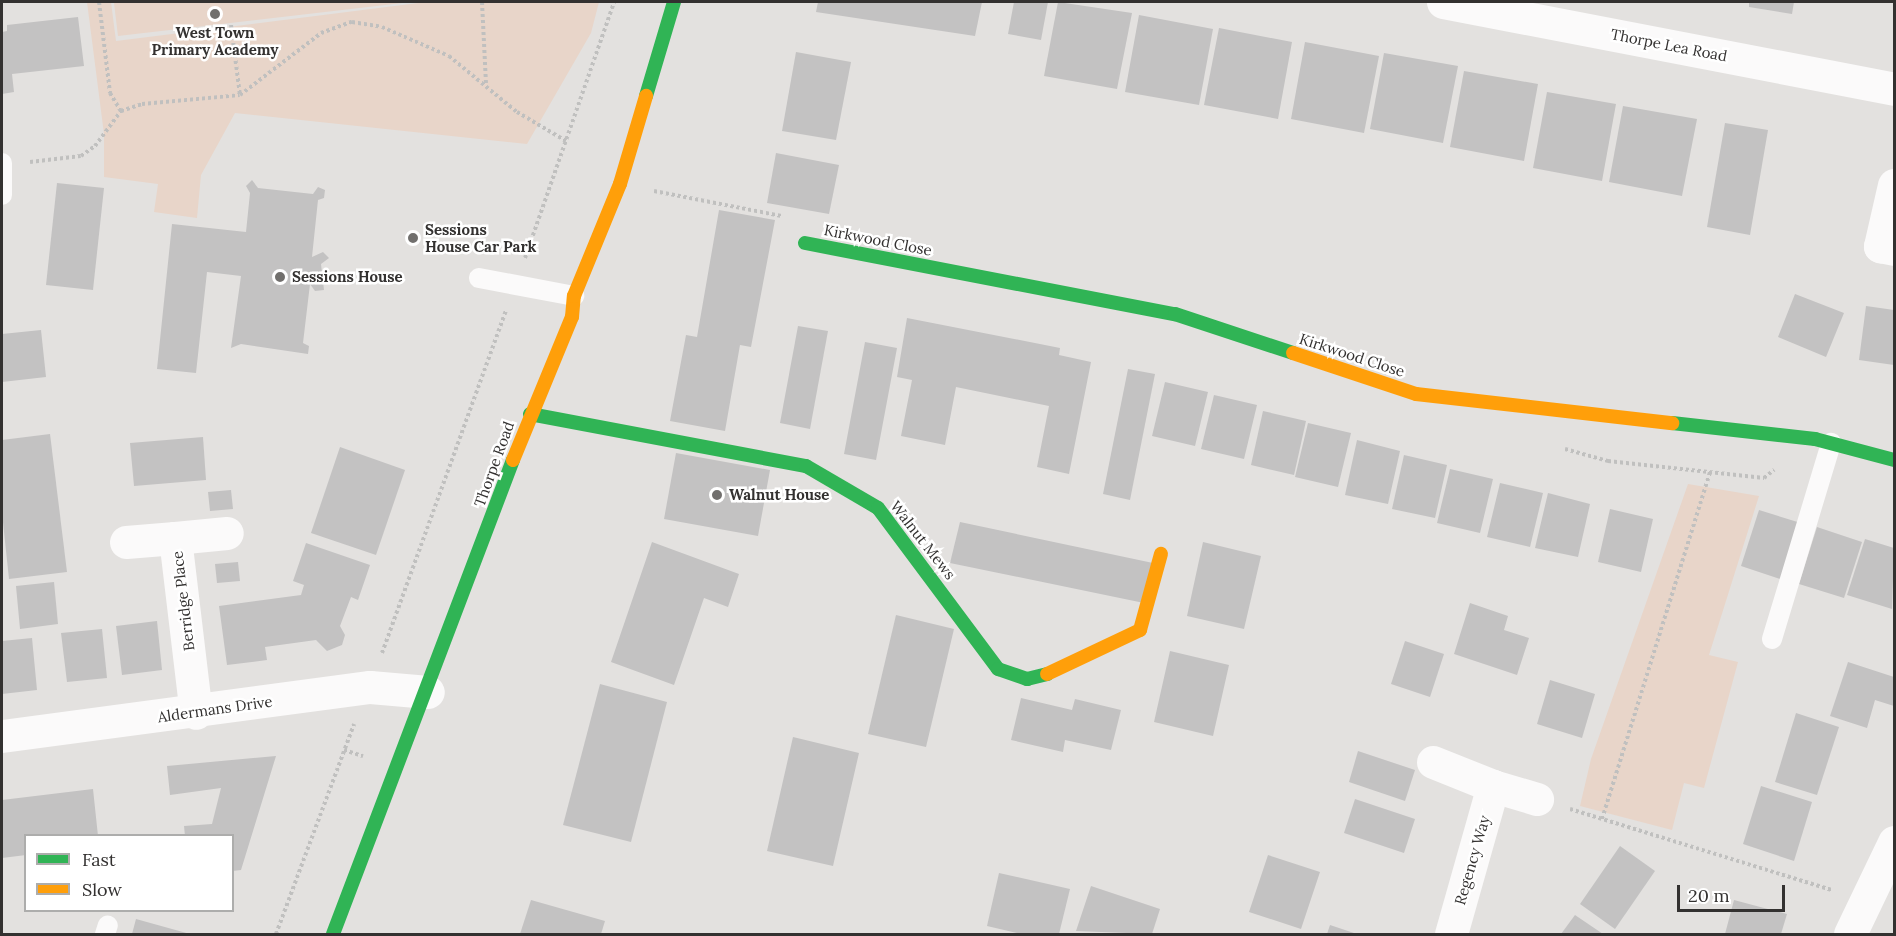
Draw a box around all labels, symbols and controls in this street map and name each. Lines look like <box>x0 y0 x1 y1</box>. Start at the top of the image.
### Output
marker: West Town Primary Academy <box>208 7 222 21</box>
place label: West Town Primary Academy <box>151 23 279 58</box>
street label: Thorpe Lea Road <box>1609 25 1729 65</box>
place label: Sessions House Car Park <box>425 220 536 255</box>
street label: Kirkwood Close <box>822 221 934 259</box>
marker: Sessions House Car Park <box>406 231 420 245</box>
place label: Sessions House <box>292 268 403 286</box>
marker: Sessions House <box>273 270 287 284</box>
street label: Kirkwood Close <box>1297 329 1407 381</box>
street label: Thorpe Road <box>470 419 518 509</box>
place label: Walnut House <box>729 486 829 504</box>
marker: Walnut House <box>710 488 724 502</box>
street label: Walnut Mews <box>887 497 959 583</box>
street label: Berridge Place <box>168 550 198 652</box>
street label: Aldermans Drive <box>156 692 274 726</box>
street label: Regency Way <box>1451 813 1493 907</box>
legend <box>24 834 234 912</box>
text: Fast <box>82 848 116 871</box>
scale bar <box>1680 873 1788 911</box>
text: Slow <box>82 878 122 901</box>
text: 20 m <box>1688 884 1730 907</box>

